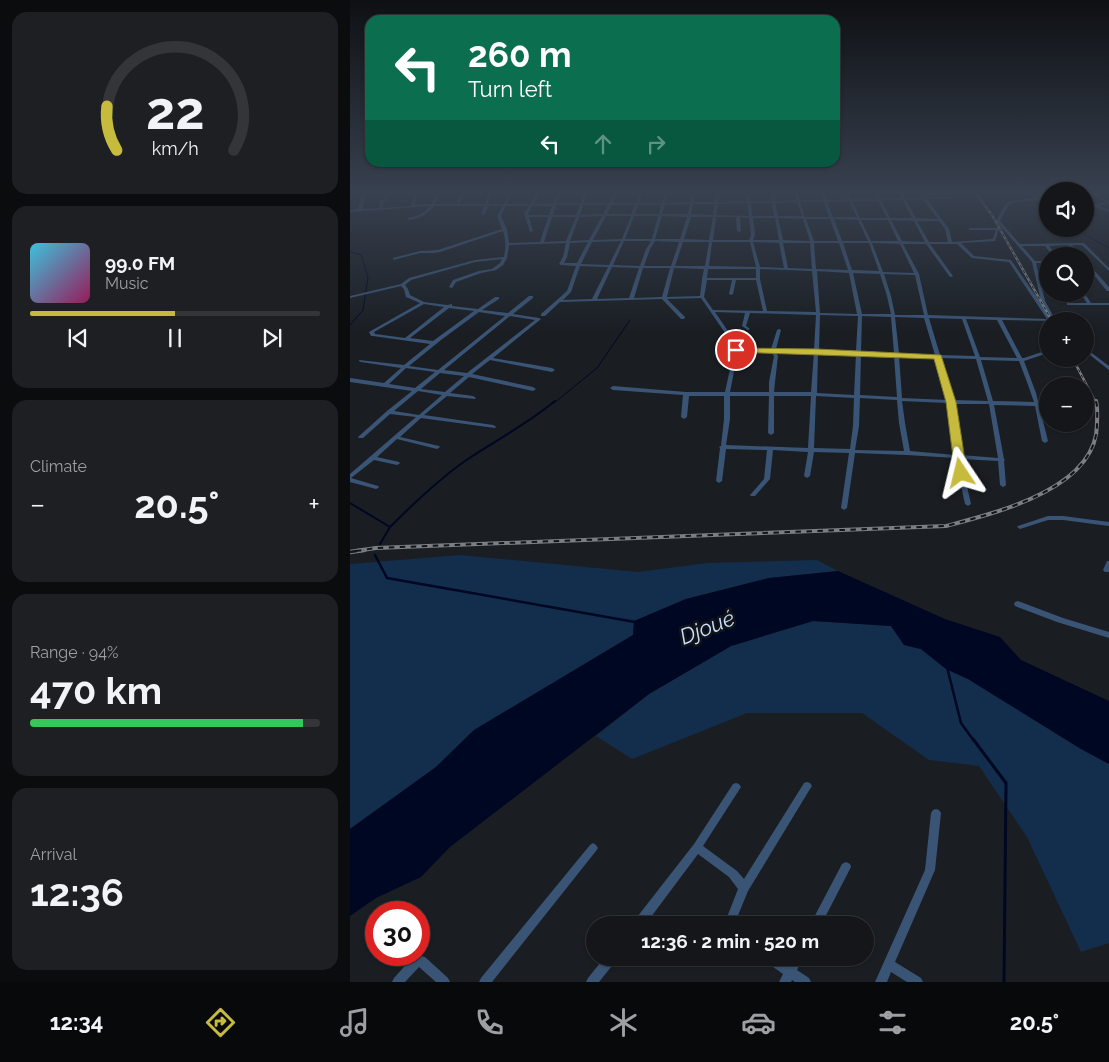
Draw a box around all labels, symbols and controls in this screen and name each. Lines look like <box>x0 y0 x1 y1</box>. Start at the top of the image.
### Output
text: 260 m <box>468 34 571 75</box>
icon: left <box>385 35 450 100</box>
text: Turn left <box>468 76 552 102</box>
text: 22 <box>146 80 204 141</box>
icon: left <box>536 130 564 158</box>
icon: ahead <box>589 130 617 158</box>
icon: right <box>642 130 670 158</box>
text: km/h <box>151 138 199 159</box>
map controls <box>1039 182 1094 432</box>
button: sound <box>1039 182 1094 237</box>
button: search <box>1039 247 1094 302</box>
text: 99.0 FM <box>105 252 175 274</box>
text: Music <box>105 274 149 293</box>
button: + <box>1039 312 1094 367</box>
icon: previous <box>64 324 92 352</box>
icon: pause <box>161 324 189 352</box>
icon: next <box>258 324 286 352</box>
pin <box>715 329 757 371</box>
icon: arrive <box>722 336 750 364</box>
button: − <box>1039 377 1094 432</box>
position arrow <box>934 446 986 498</box>
text: Climate <box>30 457 87 476</box>
text: 20.5° <box>134 482 219 527</box>
text: − <box>30 488 45 521</box>
text: + <box>308 488 320 521</box>
water label: Djoué <box>676 604 738 650</box>
text: Range · 94% <box>30 643 118 662</box>
text: 470 km <box>30 668 162 713</box>
text: Arrival <box>30 845 77 864</box>
text: 12:36 <box>30 870 124 915</box>
speed limit sign: 30 <box>365 901 430 966</box>
text: 12:36 · 2 min · 520 m <box>641 930 819 952</box>
icon: directions <box>203 1005 238 1040</box>
icon: music <box>337 1005 372 1040</box>
icon: phone <box>472 1005 507 1040</box>
icon: climate <box>606 1005 641 1040</box>
icon: car <box>741 1005 776 1040</box>
icon: filters <box>875 1005 910 1040</box>
text: 12:34 <box>50 1009 103 1035</box>
text: 20.5° <box>1010 1009 1059 1035</box>

